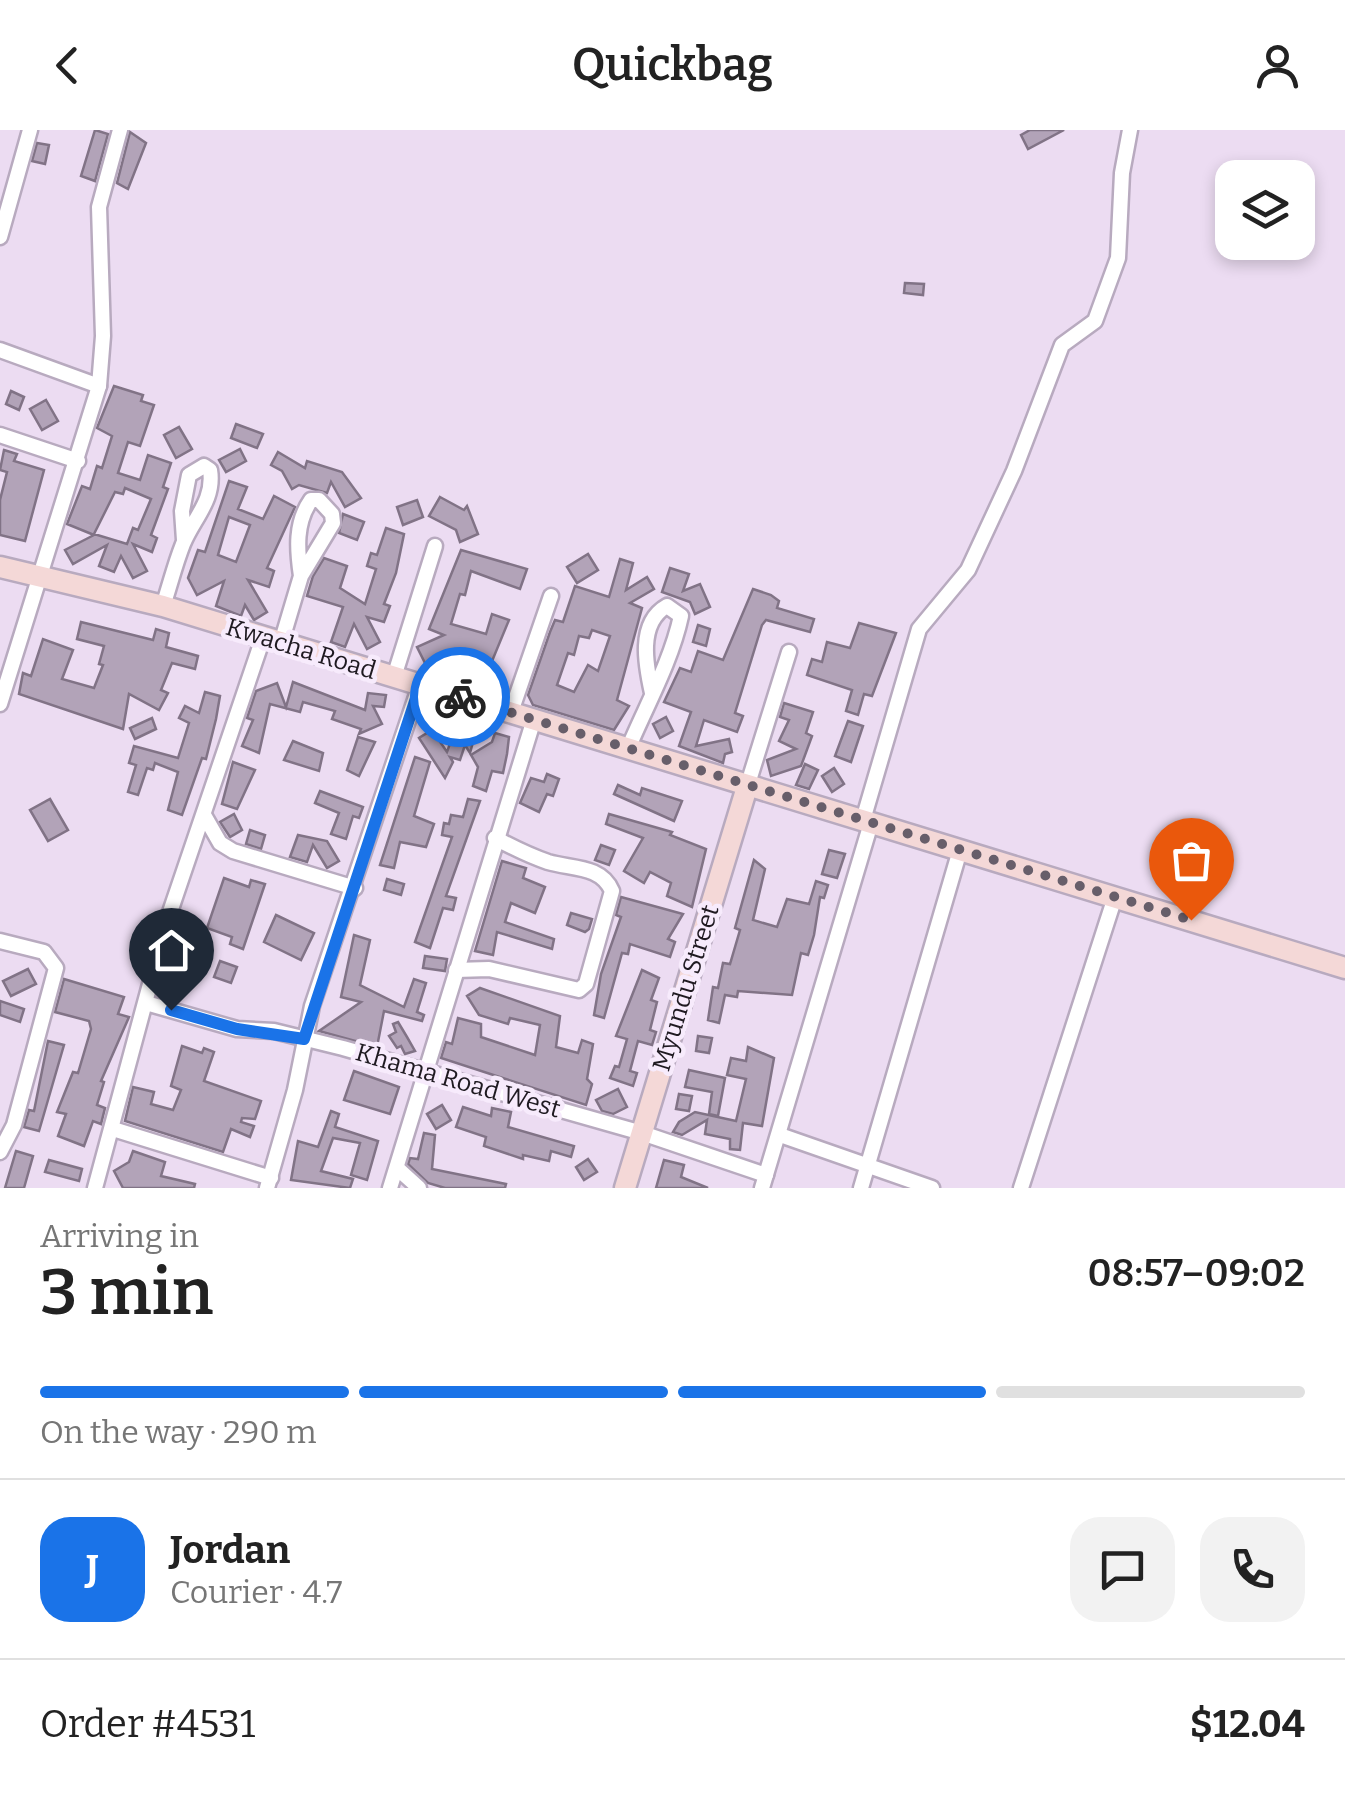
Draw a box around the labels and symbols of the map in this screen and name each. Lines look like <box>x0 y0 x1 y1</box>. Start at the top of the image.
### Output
street label: Kwacha Road <box>222 612 380 686</box>
courier <box>410 647 510 747</box>
pin <box>1149 818 1234 921</box>
street label: Myundu Street <box>646 901 726 1075</box>
pin <box>129 908 214 1011</box>
street label: Khama Road West <box>352 1037 564 1125</box>

